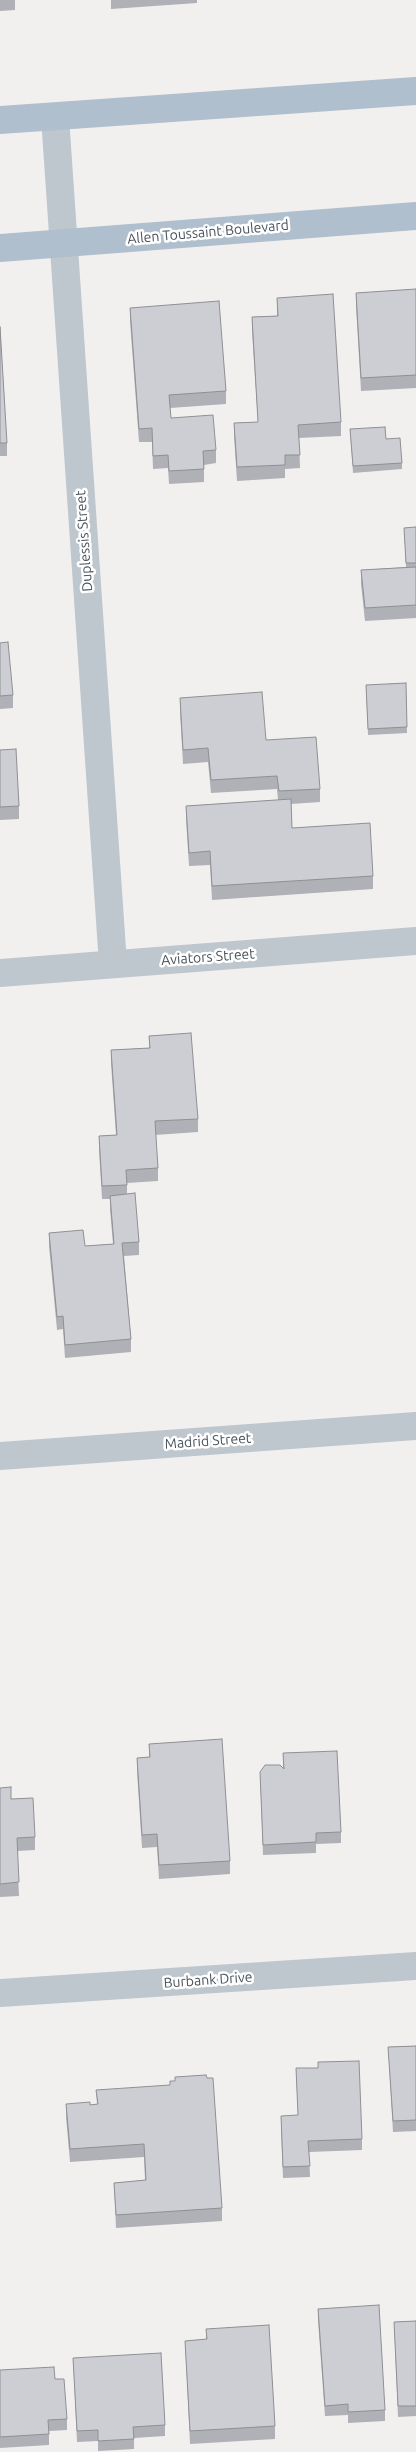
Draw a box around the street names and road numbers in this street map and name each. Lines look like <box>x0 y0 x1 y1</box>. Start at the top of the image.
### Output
street label: Allen Toussaint Boulevard <box>127 217 289 247</box>
street label: Duplessis Street <box>72 490 96 592</box>
street label: Aviators Street <box>161 945 255 969</box>
street label: Madrid Street <box>164 1430 252 1452</box>
street label: Burbank Drive <box>163 1969 253 1991</box>

